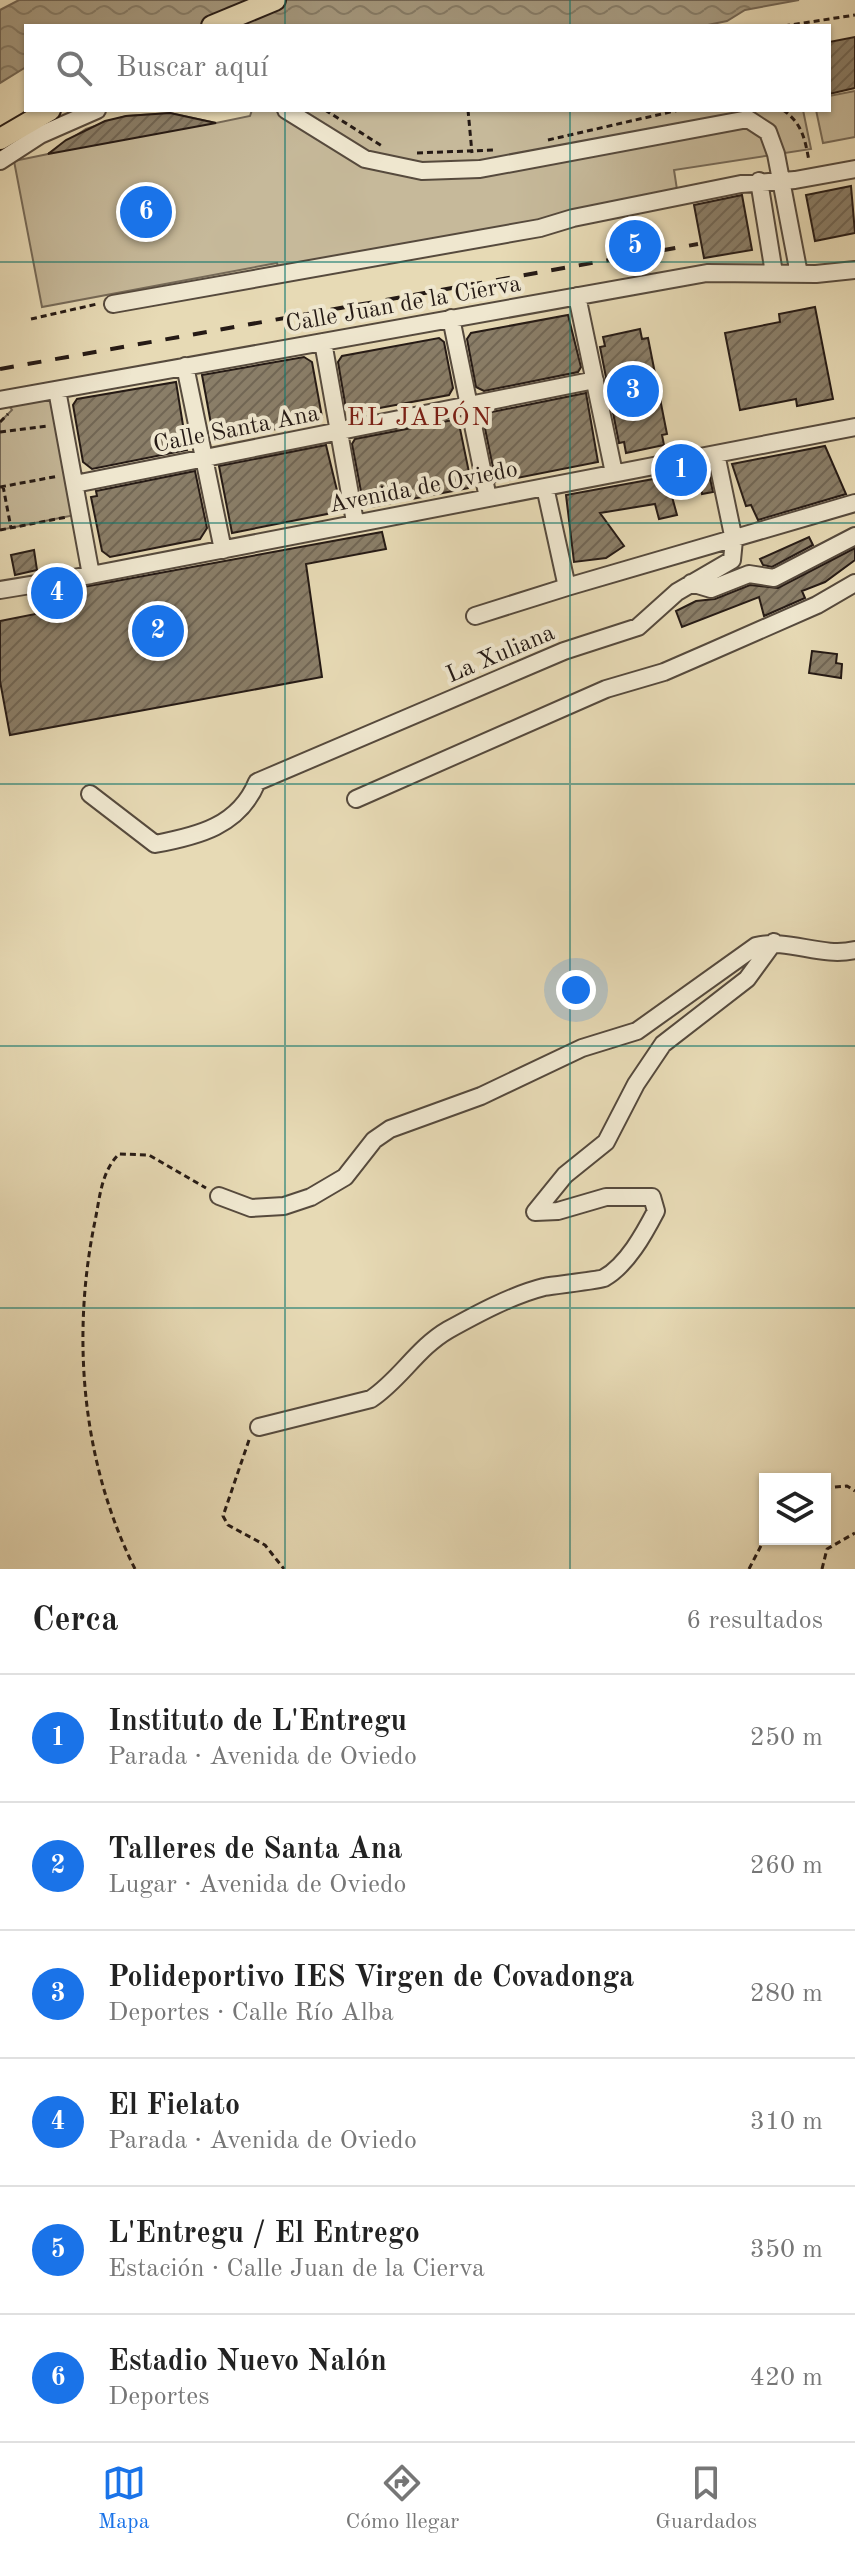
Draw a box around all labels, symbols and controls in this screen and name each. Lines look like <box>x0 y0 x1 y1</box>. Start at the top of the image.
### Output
search box <box>24 24 831 112</box>
icon: search <box>52 46 96 90</box>
text: Buscar aquí <box>116 53 268 83</box>
pin: 6 <box>120 182 172 242</box>
pin: 5 <box>609 216 661 276</box>
street label: Calle Juan de la Cierva <box>284 272 523 338</box>
pin: 3 <box>607 361 659 421</box>
district label: EL JAPÓN <box>347 400 493 431</box>
street label: Calle Santa Ana <box>151 402 322 458</box>
pin: 1 <box>655 440 707 500</box>
street label: Avenida de Oviedo <box>327 458 520 518</box>
pin: 4 <box>31 563 83 623</box>
pin: 2 <box>132 601 184 661</box>
street label: La Xuliana <box>443 621 559 688</box>
your location <box>556 970 596 1010</box>
map controls <box>759 1473 831 1545</box>
button: layers <box>759 1473 831 1545</box>
text: Cerca <box>32 1604 118 1638</box>
text: 6 resultados <box>686 1608 823 1634</box>
text: Instituto de L'Entregu <box>108 1707 407 1737</box>
text: 1 <box>50 1725 66 1751</box>
text: 250 m <box>750 1725 823 1751</box>
text: Parada · Avenida de Oviedo <box>108 1744 417 1770</box>
text: Talleres de Santa Ana <box>108 1835 403 1865</box>
text: 2 <box>50 1853 66 1879</box>
text: 260 m <box>750 1853 823 1879</box>
text: Lugar · Avenida de Oviedo <box>108 1872 406 1898</box>
text: Polideportivo IES Virgen de Covadonga <box>108 1963 634 1993</box>
text: 3 <box>50 1981 66 2007</box>
text: 280 m <box>750 1981 823 2007</box>
text: Deportes · Calle Río Alba <box>108 2000 394 2026</box>
text: El Fielato <box>108 2091 240 2121</box>
text: 4 <box>50 2109 66 2135</box>
text: 310 m <box>750 2109 823 2135</box>
text: Parada · Avenida de Oviedo <box>108 2128 417 2154</box>
text: L'Entregu / El Entrego <box>108 2219 420 2249</box>
text: 5 <box>50 2237 66 2263</box>
text: 350 m <box>750 2237 823 2263</box>
text: Estación · Calle Juan de la Cierva <box>108 2256 485 2282</box>
text: Estadio Nuevo Nalón <box>108 2347 387 2377</box>
text: 6 <box>50 2365 66 2391</box>
text: 420 m <box>750 2365 823 2391</box>
text: Deportes <box>108 2384 210 2410</box>
tab: Mapa <box>98 2461 150 2536</box>
tab: Cómo llegar <box>345 2461 459 2536</box>
tab: Guardados <box>655 2461 757 2536</box>

